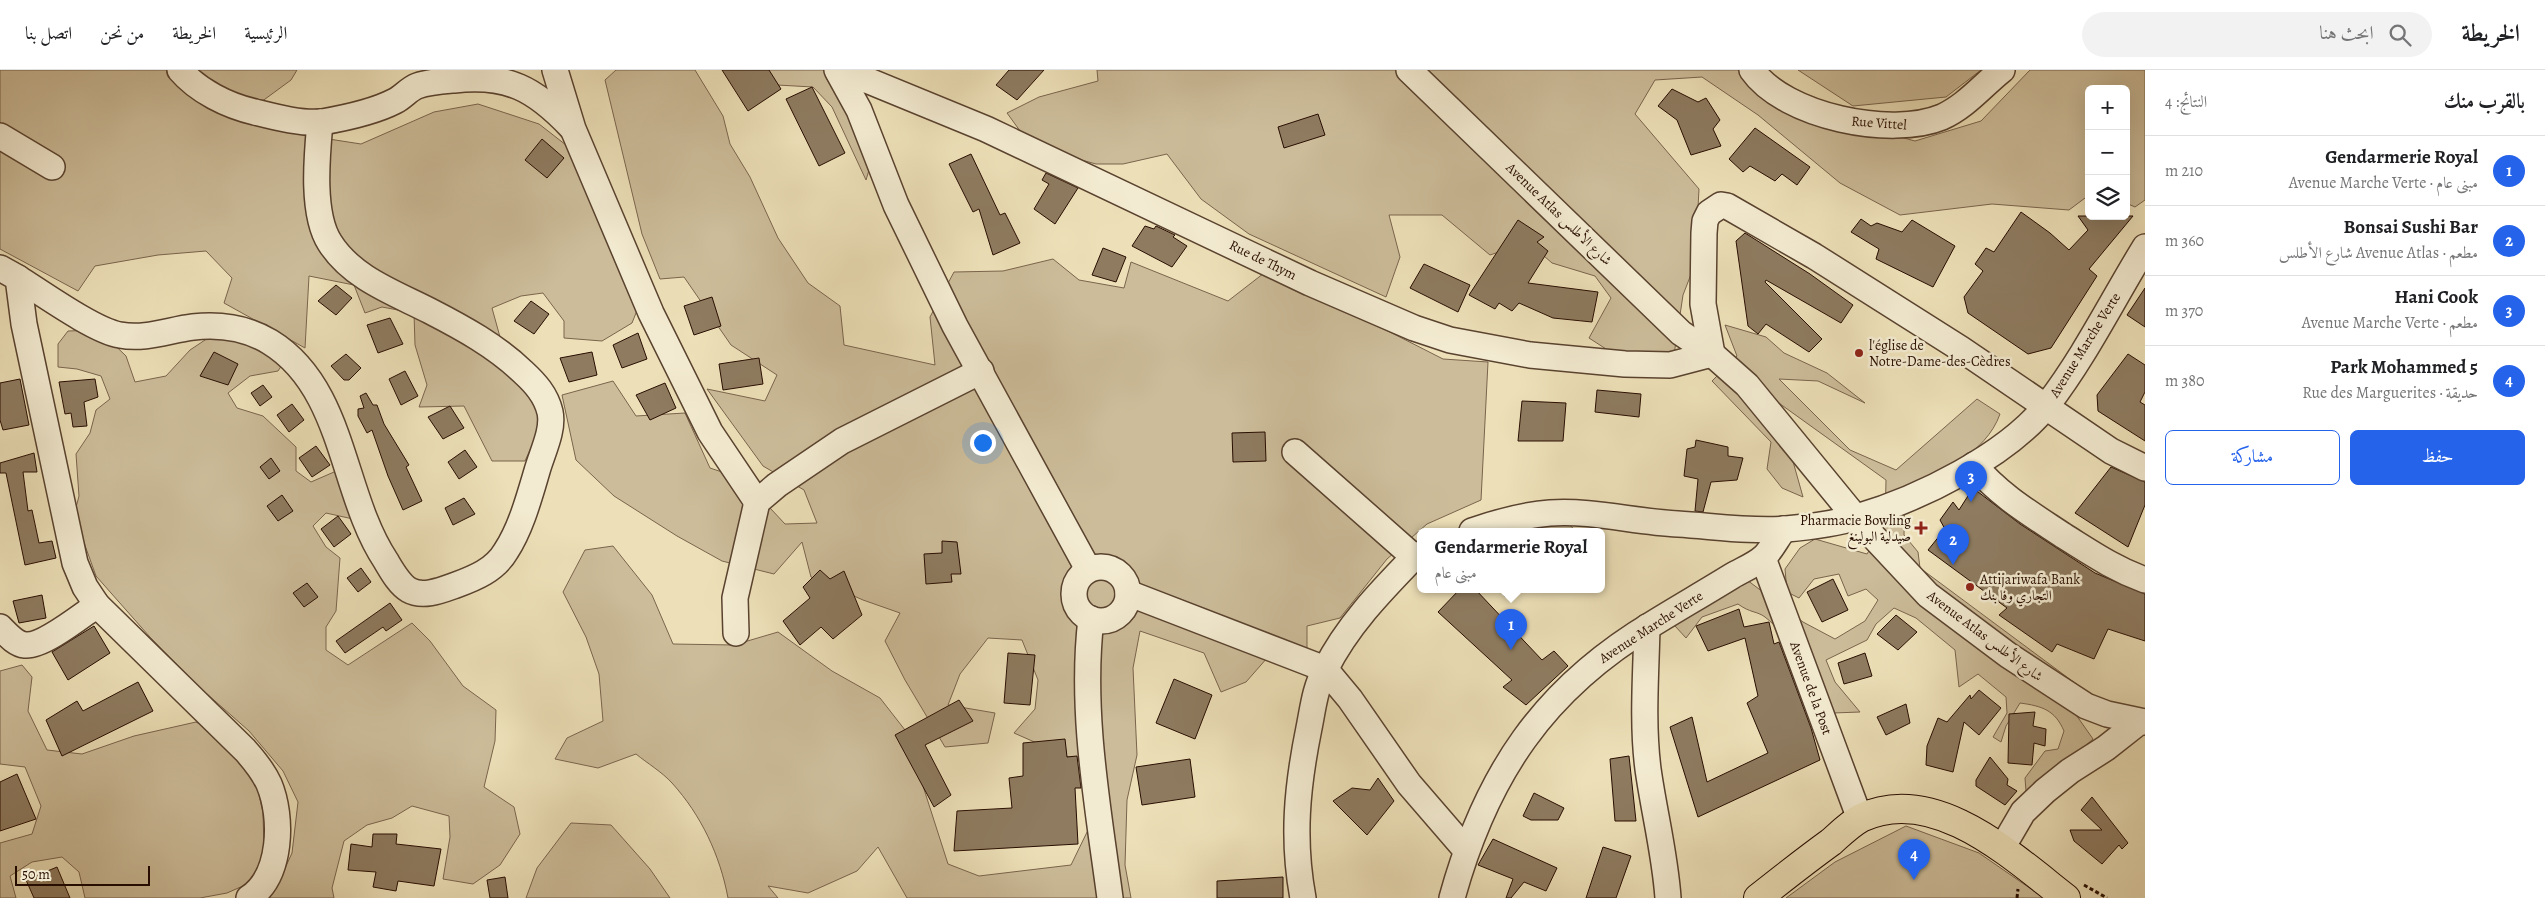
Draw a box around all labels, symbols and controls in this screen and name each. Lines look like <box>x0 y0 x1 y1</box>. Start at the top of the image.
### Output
search box <box>2082 12 2432 57</box>
text: الخريطة <box>2462 17 2520 49</box>
text: ابحث هنا <box>2319 20 2374 46</box>
text: اتصل بنا <box>25 21 72 45</box>
text: من نحن <box>100 21 144 45</box>
text: الخريطة <box>172 21 216 45</box>
text: الرئيسية <box>244 21 287 45</box>
icon: search <box>2386 21 2414 49</box>
map controls <box>2085 85 2130 220</box>
button: + <box>2085 85 2130 130</box>
text: بالقرب منك <box>2444 87 2525 115</box>
text: النتائج: 4 <box>2165 91 2207 113</box>
street label: Rue Vittel <box>1851 112 1908 134</box>
button: − <box>2085 130 2130 175</box>
text: Gendarmerie Royal <box>2325 144 2478 170</box>
street label: Avenue Atlas شارع الأطلس <box>1500 157 1617 271</box>
text: 210 m <box>2165 160 2203 182</box>
text: 1 <box>2506 160 2512 182</box>
text: مبنى عام · Avenue Marche Verte <box>2289 172 2478 194</box>
button: layers <box>2085 175 2130 220</box>
text: Bonsai Sushi Bar <box>2343 214 2478 240</box>
text: 360 m <box>2165 230 2204 252</box>
text: 2 <box>2505 230 2513 252</box>
street label: Rue de Thym <box>1226 236 1300 285</box>
text: مطعم · Avenue Atlas شارع الأطلس <box>2279 242 2478 264</box>
text: Hani Cook <box>2395 284 2478 310</box>
street label: Avenue Marche Verte <box>2045 289 2125 402</box>
text: 370 m <box>2165 300 2203 322</box>
text: 3 <box>2506 300 2512 322</box>
text: مطعم · Avenue Marche Verte <box>2302 312 2478 334</box>
place label: l'église de Notre-Dame-des-Cèdres <box>1869 336 2011 371</box>
marker: l'église de Notre-Dame-des-Cèdres <box>1853 347 1865 359</box>
text: Park Mohammed 5 <box>2330 354 2478 380</box>
text: 380 m <box>2165 370 2204 392</box>
text: 4 <box>2505 370 2513 392</box>
text: حديقة · Rue des Marguerites <box>2302 382 2478 404</box>
your location <box>970 430 996 456</box>
button: مشاركة <box>2165 430 2340 485</box>
button: حفظ <box>2350 430 2525 485</box>
pin: 3 <box>1955 461 1987 502</box>
place label: Pharmacie Bowling صيدلية البولينغ <box>1800 511 1911 550</box>
marker: Pharmacie Bowling صيدلية البولينغ <box>1915 522 1927 534</box>
pin: 2 <box>1937 524 1969 565</box>
popup <box>1417 528 1605 593</box>
text: Gendarmerie Royal <box>1435 534 1587 560</box>
text: مبنى عام <box>1435 562 1477 584</box>
place label: Attijariwafa Bank التجاري وفا بنك <box>1979 570 2080 607</box>
marker: Attijariwafa Bank التجاري وفا بنك <box>1964 581 1976 593</box>
street label: Avenue Atlas شارع الأطلس <box>1921 585 2047 687</box>
street label: Avenue Marche Verte <box>1594 586 1707 668</box>
pin: 1 <box>1495 609 1527 650</box>
street label: Avenue de la Post <box>1785 638 1837 738</box>
pin: 4 <box>1898 839 1930 880</box>
scale bar <box>15 863 150 886</box>
text: 50 m <box>22 865 50 884</box>

